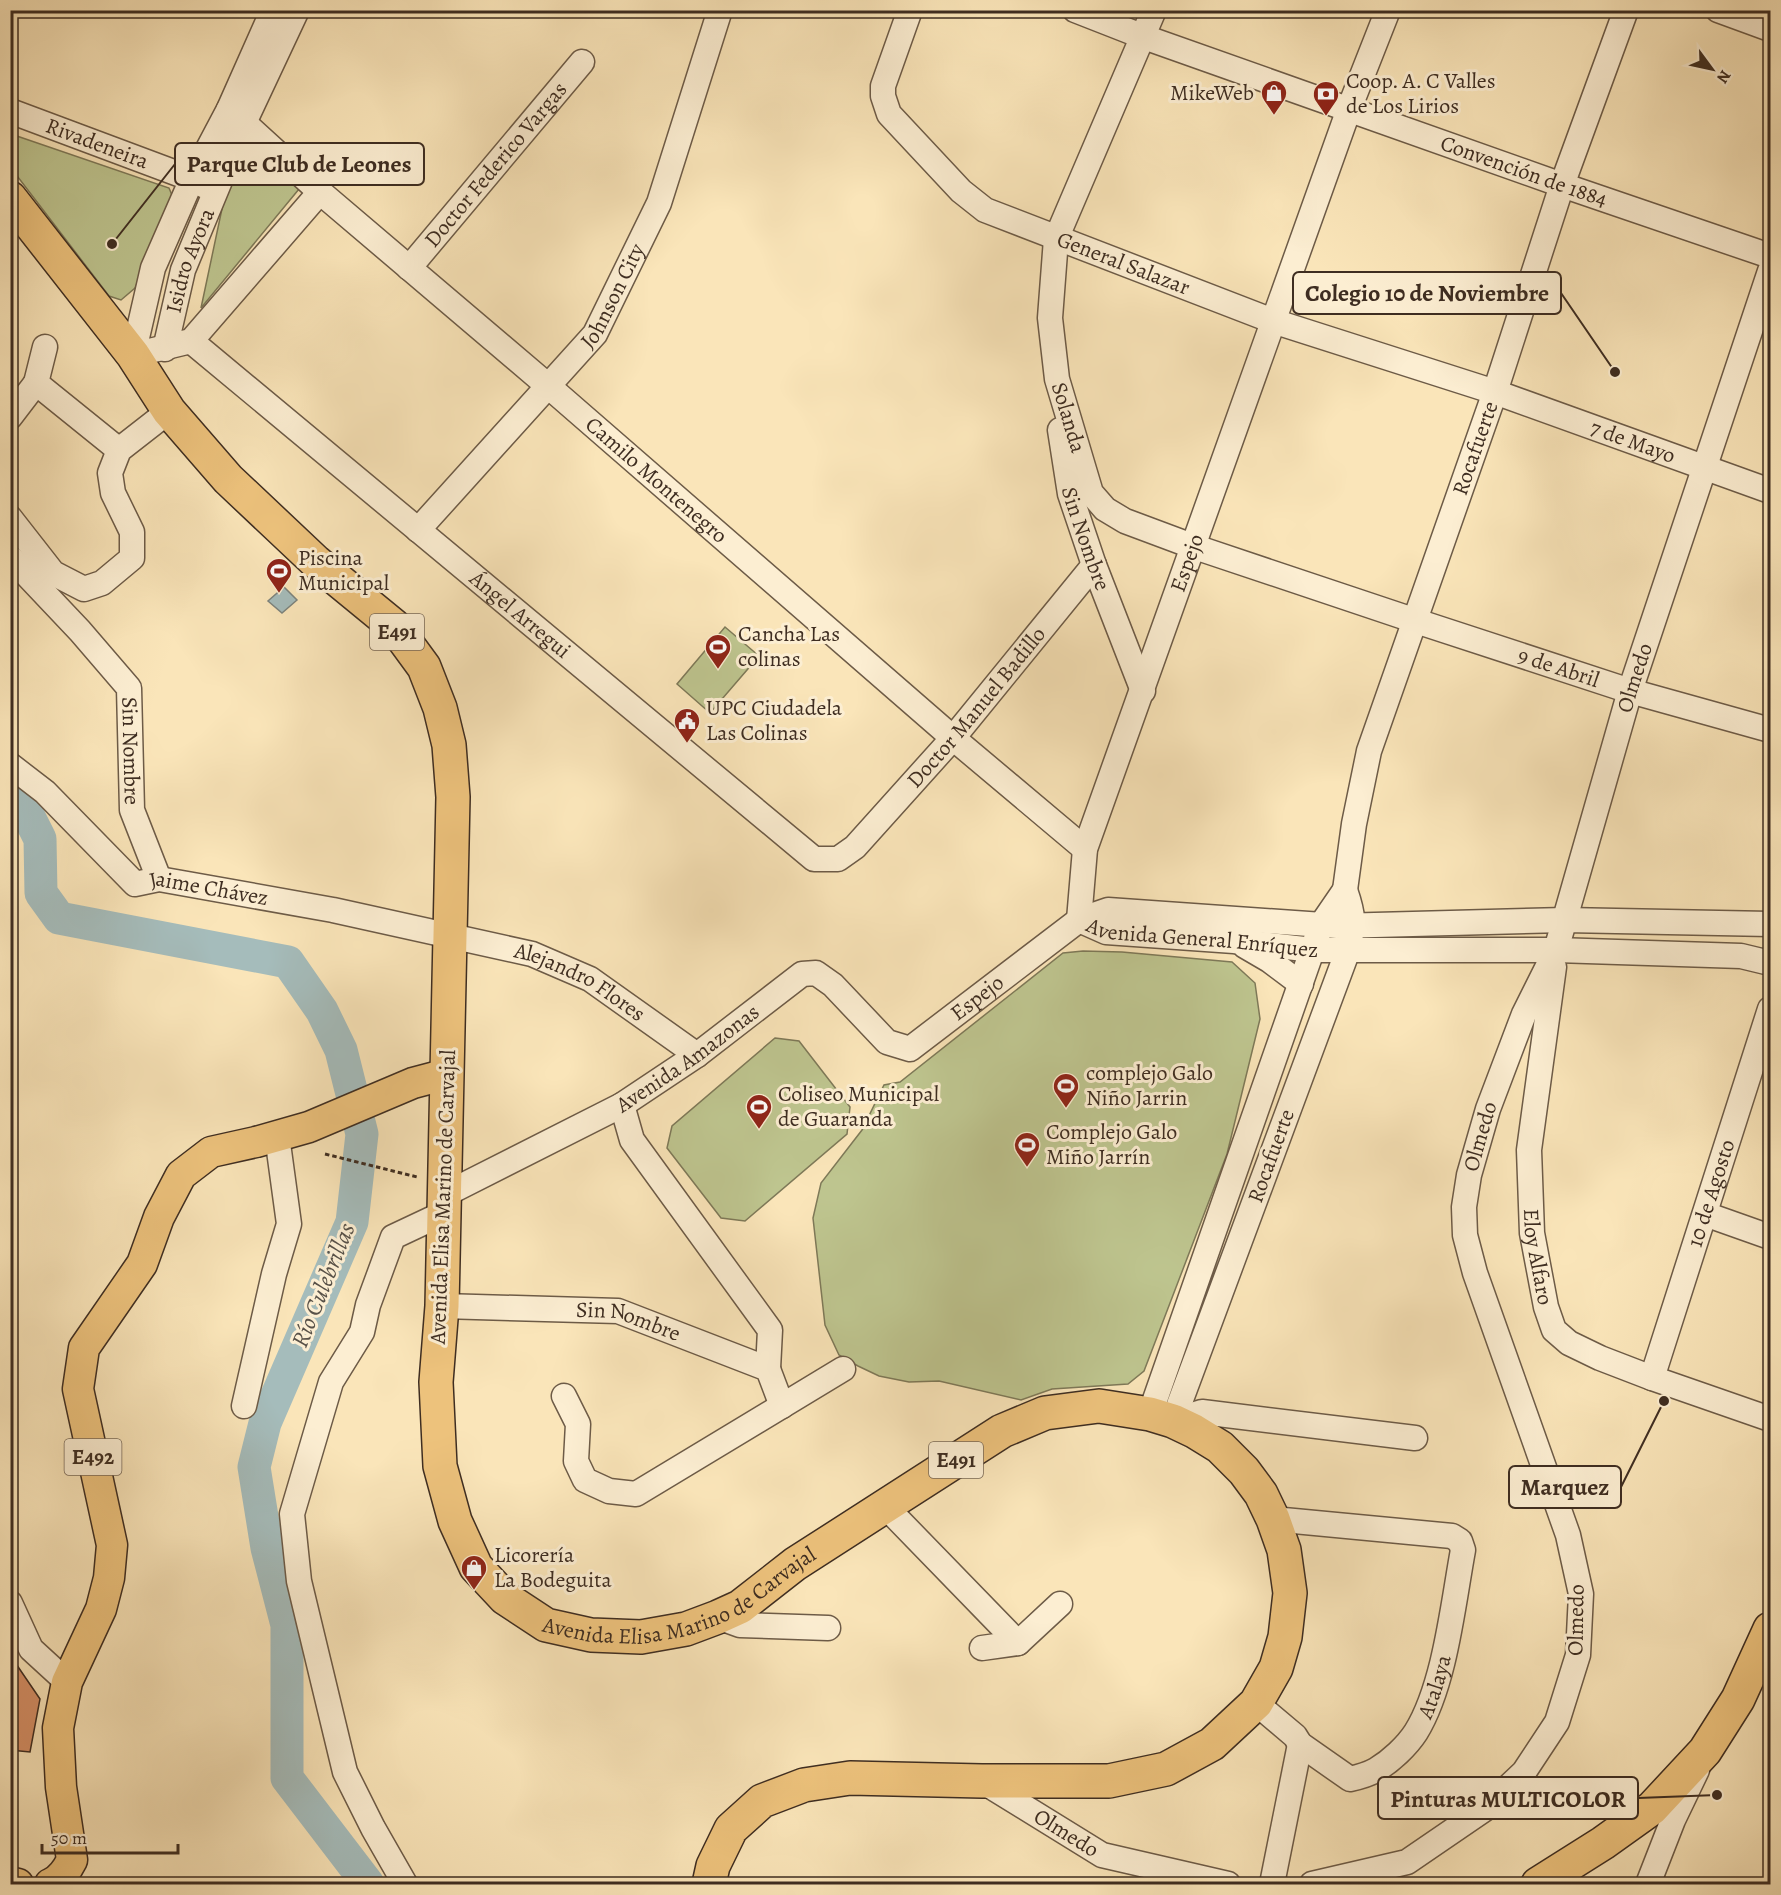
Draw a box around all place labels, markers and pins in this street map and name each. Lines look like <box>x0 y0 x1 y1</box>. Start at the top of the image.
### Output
place label: Coop. A. C Valles de Los Lirios <box>1346 66 1496 121</box>
place label: MikeWeb <box>1170 78 1254 108</box>
shop icon: MikeWeb <box>1259 78 1289 116</box>
bank icon: Coop. A. C Valles de Los Lirios <box>1311 79 1341 117</box>
callout: Parque Club de Leones <box>175 143 424 185</box>
callout: Colegio 10 de Noviembre <box>1293 272 1561 314</box>
place label: Piscina Municipal <box>298 543 389 598</box>
sports icon: Piscina Municipal <box>264 556 294 594</box>
place label: Cancha Las colinas <box>738 619 840 674</box>
sports icon: Cancha Las colinas <box>703 632 733 670</box>
place label: UPC Ciudadela Las Colinas <box>706 693 843 748</box>
public building icon: UPC Ciudadela Las Colinas <box>672 706 702 744</box>
place label: complejo Galo Niño Jarrin <box>1086 1058 1213 1113</box>
sports icon: complejo Galo Niño Jarrin <box>1051 1071 1081 1109</box>
place label: Coliseo Municipal de Guaranda <box>778 1079 939 1134</box>
sports icon: Coliseo Municipal de Guaranda <box>744 1092 774 1130</box>
place label: Complejo Galo Miño Jarrín <box>1046 1117 1177 1172</box>
sports icon: Complejo Galo Miño Jarrín <box>1012 1130 1042 1168</box>
callout: Marquez <box>1509 1466 1621 1508</box>
place label: Licorería La Bodeguita <box>494 1540 612 1595</box>
shop icon: Licorería La Bodeguita <box>459 1553 489 1591</box>
callout: Pinturas MULTICOLOR <box>1378 1777 1638 1819</box>

